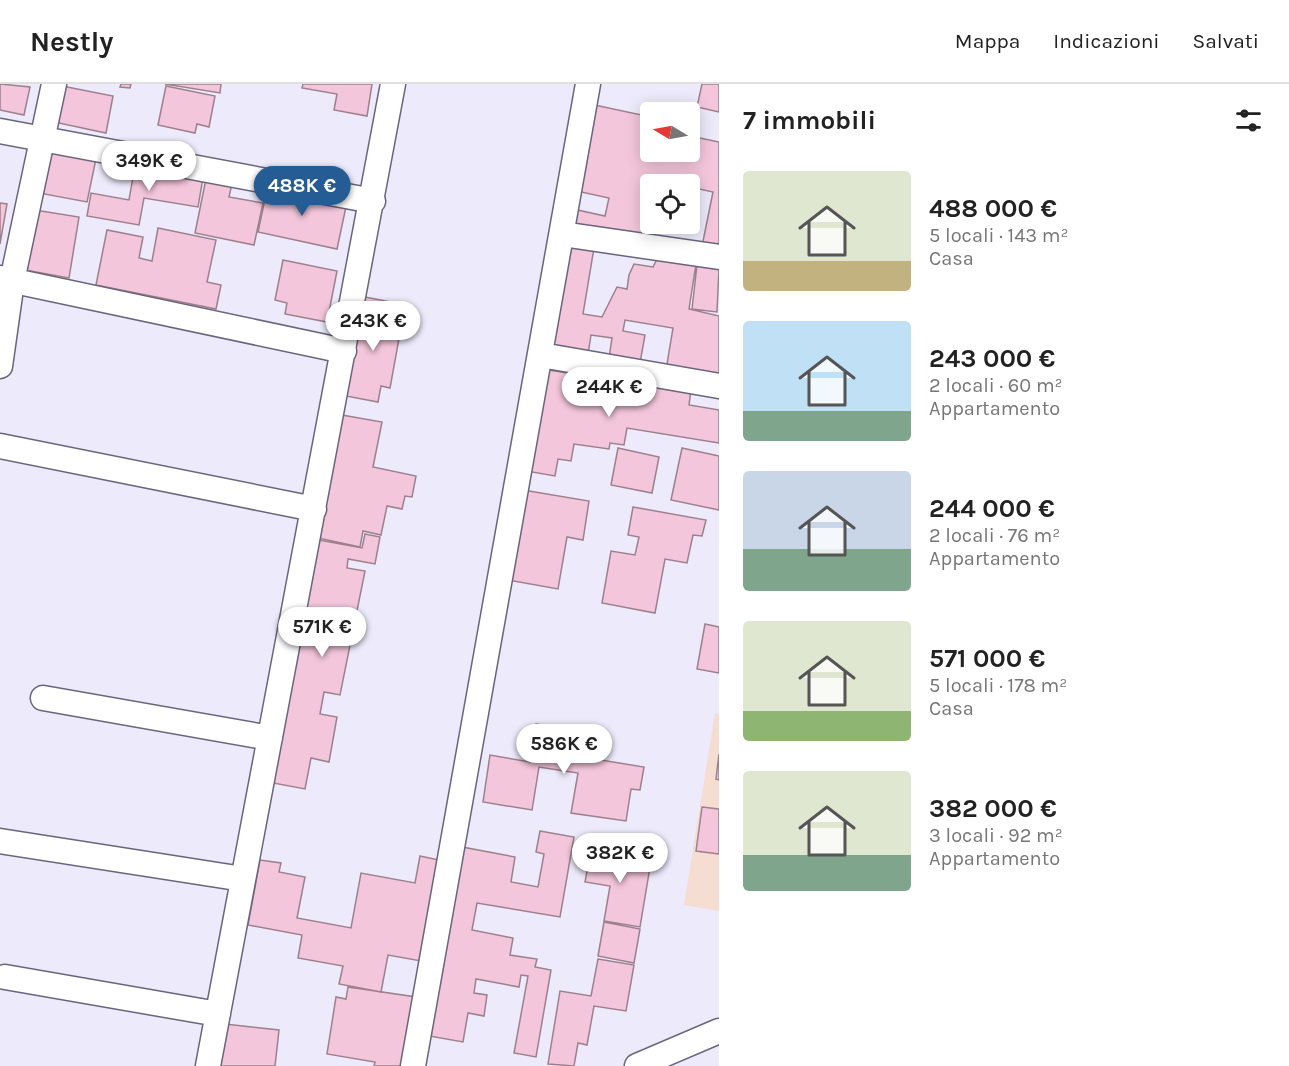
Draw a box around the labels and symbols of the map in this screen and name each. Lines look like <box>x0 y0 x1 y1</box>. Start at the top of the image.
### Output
north arrow <box>640 102 700 162</box>
pin: 349K € <box>100 141 198 192</box>
pin: 488K € <box>253 166 351 217</box>
pin: 243K € <box>324 301 422 352</box>
pin: 244K € <box>560 367 658 418</box>
pin: 571K € <box>273 607 371 658</box>
pin: 586K € <box>515 724 613 775</box>
pin: 382K € <box>571 833 669 884</box>

